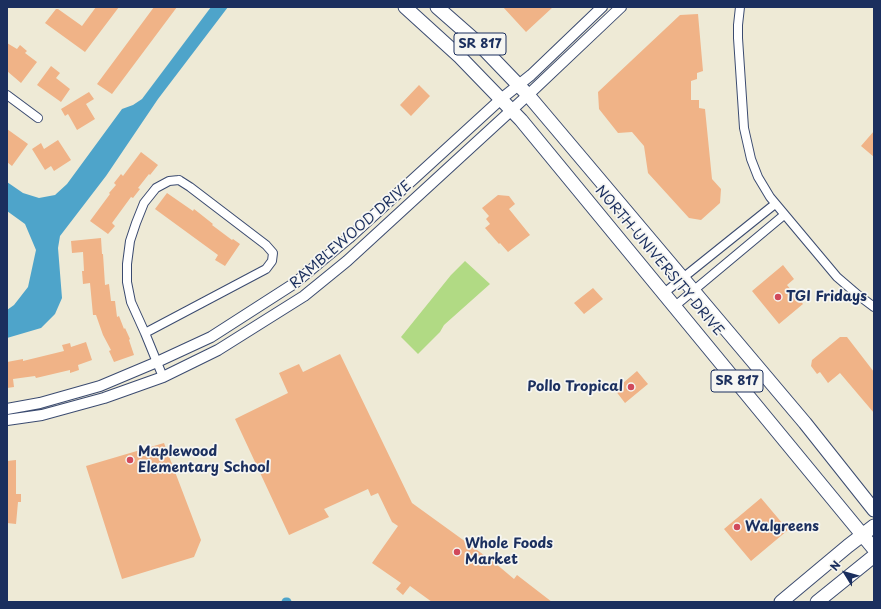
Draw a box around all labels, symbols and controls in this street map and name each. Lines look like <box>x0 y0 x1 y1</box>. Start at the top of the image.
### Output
road number: SR 817 <box>454 33 506 55</box>
street label: RAMBLEWOOD DRIVE <box>287 178 415 292</box>
street label: NORTH UNIVERSITY DRIVE <box>591 183 727 339</box>
place label: TGI Fridays <box>786 289 867 305</box>
marker: TGI Fridays <box>773 292 783 302</box>
road number: SR 817 <box>711 370 763 392</box>
place label: Pollo Tropical <box>527 379 623 395</box>
marker: Pollo Tropical <box>626 382 636 392</box>
place label: Maplewood Elementary School <box>138 444 270 476</box>
marker: Maplewood Elementary School <box>125 455 135 465</box>
place label: Walgreens <box>745 519 819 535</box>
marker: Walgreens <box>732 522 742 532</box>
place label: Whole Foods Market <box>465 536 553 568</box>
marker: Whole Foods Market <box>452 547 462 557</box>
north arrow <box>825 553 865 593</box>
text: N <box>826 557 844 574</box>

